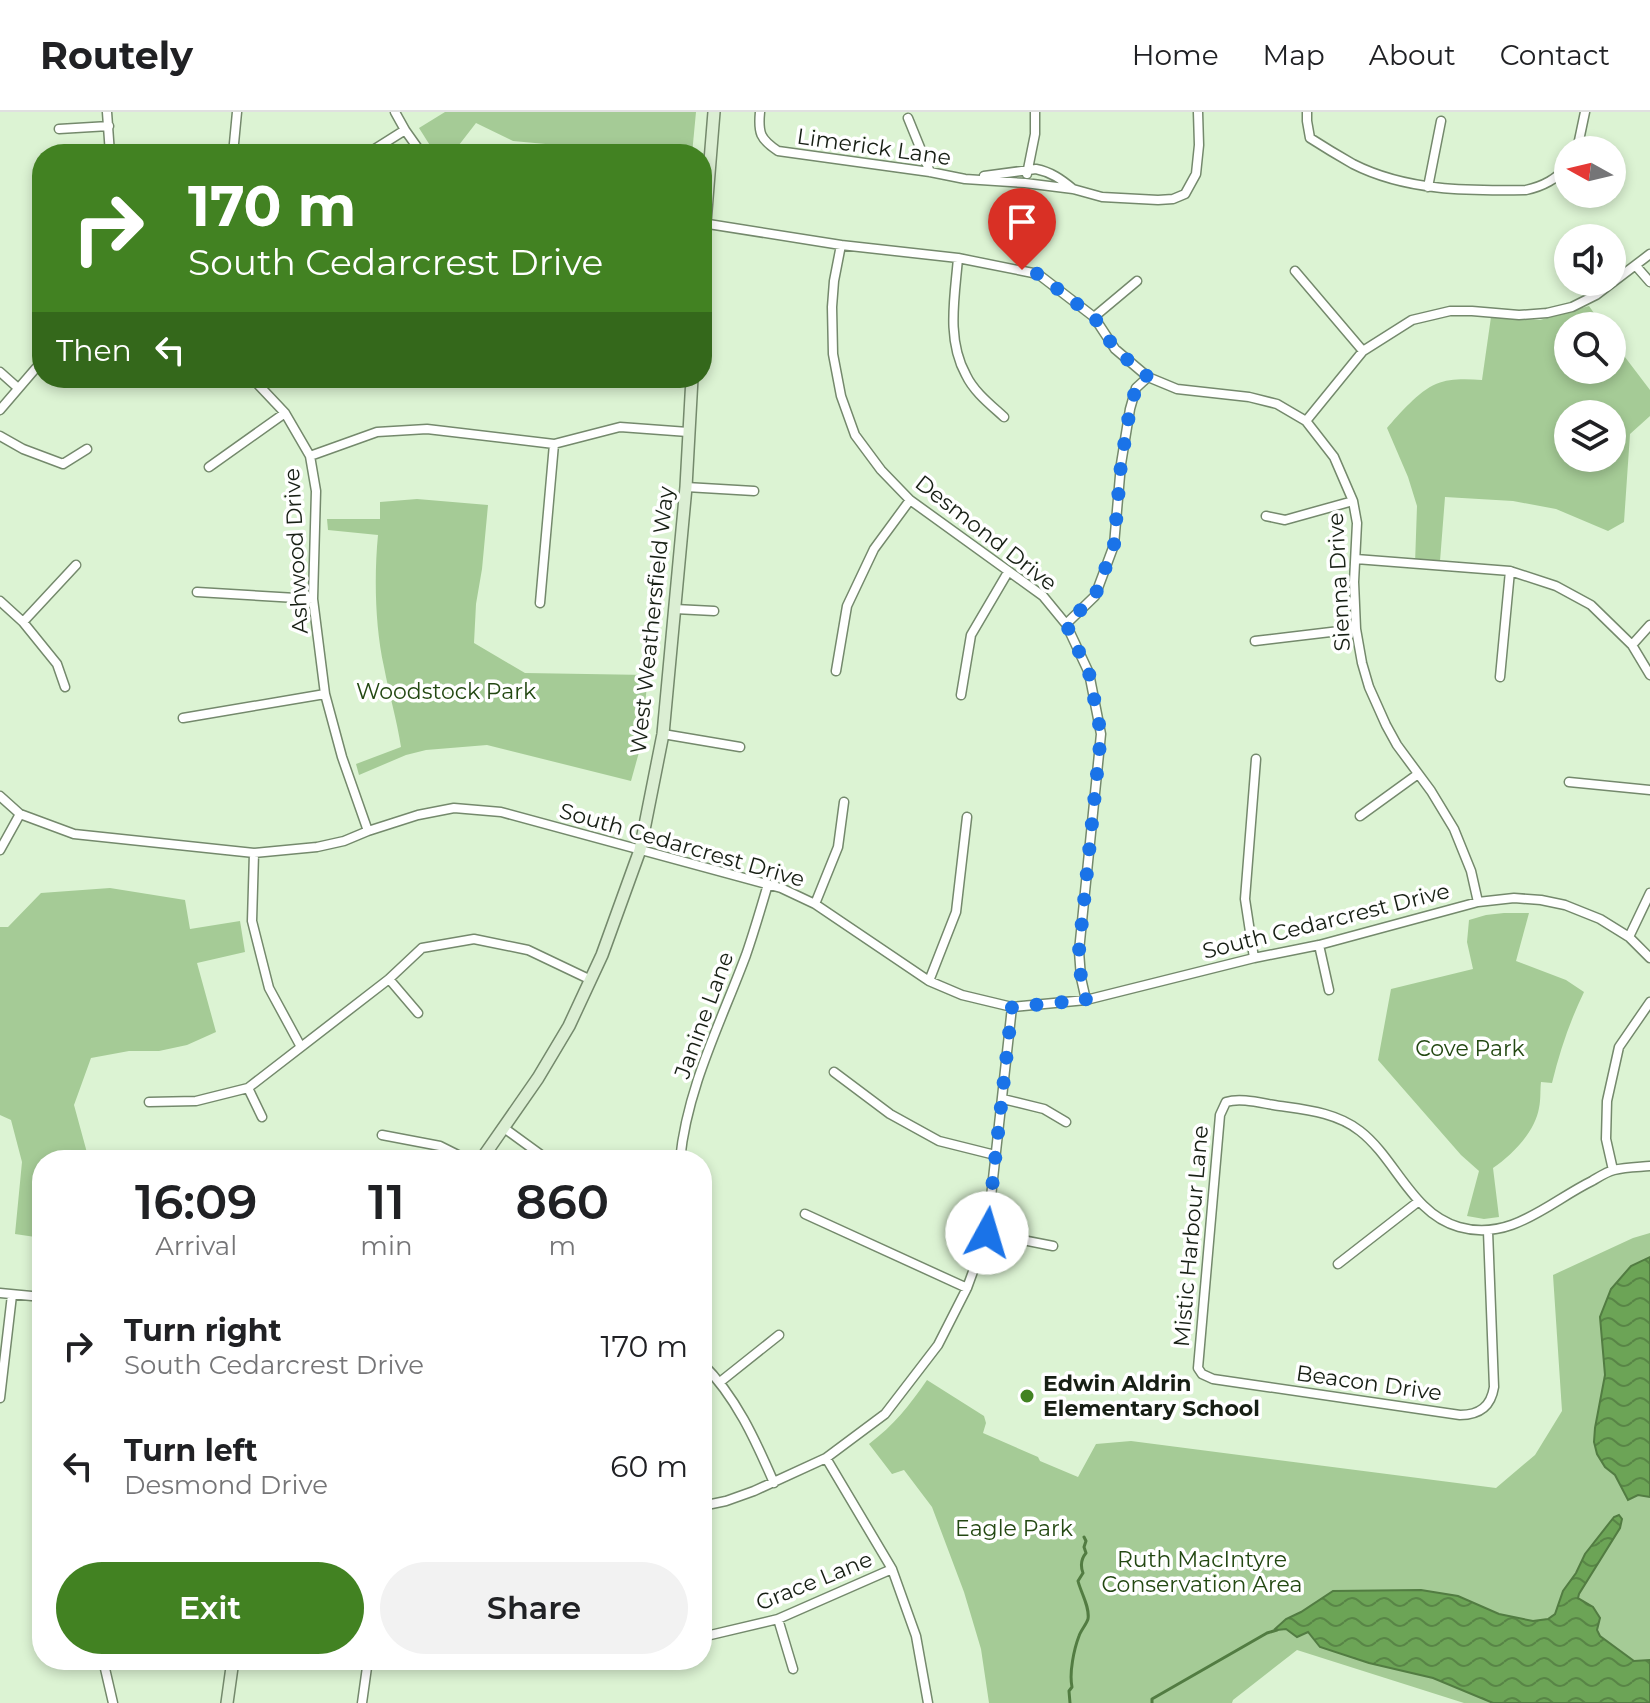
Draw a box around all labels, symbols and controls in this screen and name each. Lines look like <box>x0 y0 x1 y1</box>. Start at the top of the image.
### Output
text: Routely <box>40 32 193 79</box>
text: Home <box>1132 38 1219 72</box>
text: Map <box>1263 38 1325 72</box>
text: About <box>1369 38 1456 72</box>
text: Contact <box>1500 38 1610 72</box>
street label: Limerick Lane <box>795 123 953 171</box>
north arrow <box>1554 136 1626 208</box>
map controls <box>1554 136 1626 472</box>
text: 170 m <box>188 172 356 240</box>
icon: right <box>56 176 160 280</box>
pin <box>988 188 1056 270</box>
icon: arrive <box>1000 200 1044 244</box>
button: sound <box>1554 224 1626 296</box>
text: South Cedarcrest Drive <box>188 240 603 284</box>
button: search <box>1554 312 1626 384</box>
icon: left <box>148 328 192 372</box>
text: Then <box>56 332 132 369</box>
button: layers <box>1554 400 1626 472</box>
street label: Ashwood Drive <box>278 467 314 635</box>
street label: Desmond Drive <box>910 469 1062 597</box>
street label: West Weathersfield Way <box>625 485 679 755</box>
street label: Sienna Drive <box>1322 512 1356 652</box>
park label: Woodstock Park <box>356 678 537 705</box>
street label: South Cedarcrest Drive <box>556 797 808 893</box>
street label: South Cedarcrest Drive <box>1200 877 1452 965</box>
street label: Janine Lane <box>668 948 739 1083</box>
park label: Cove Park <box>1415 1035 1526 1062</box>
street label: Mistic Harbour Lane <box>1168 1124 1214 1348</box>
text: 16:09 <box>135 1173 257 1231</box>
text: 11 <box>368 1173 405 1231</box>
text: 860 <box>515 1173 609 1231</box>
position arrow <box>945 1191 1029 1275</box>
text: Arrival <box>155 1230 237 1262</box>
text: min <box>360 1230 412 1262</box>
text: m <box>548 1230 576 1262</box>
text: Turn right <box>124 1312 281 1349</box>
icon: right <box>56 1324 100 1368</box>
text: 170 m <box>601 1328 688 1365</box>
text: South Cedarcrest Drive <box>124 1349 424 1381</box>
street label: Beacon Drive <box>1294 1359 1444 1407</box>
place label: Edwin Aldrin Elementary School <box>1043 1370 1260 1422</box>
marker: Edwin Aldrin Elementary School <box>1018 1387 1036 1405</box>
text: Turn left <box>124 1432 257 1469</box>
icon: left <box>56 1444 100 1488</box>
text: 60 m <box>610 1448 688 1485</box>
text: Desmond Drive <box>124 1469 328 1501</box>
park label: Eagle Park <box>955 1515 1074 1542</box>
street label: Grace Lane <box>752 1545 876 1617</box>
park label: Ruth MacIntyre Conservation Area <box>1102 1546 1302 1598</box>
button: Exit <box>56 1562 364 1654</box>
button: Share <box>380 1562 688 1654</box>

